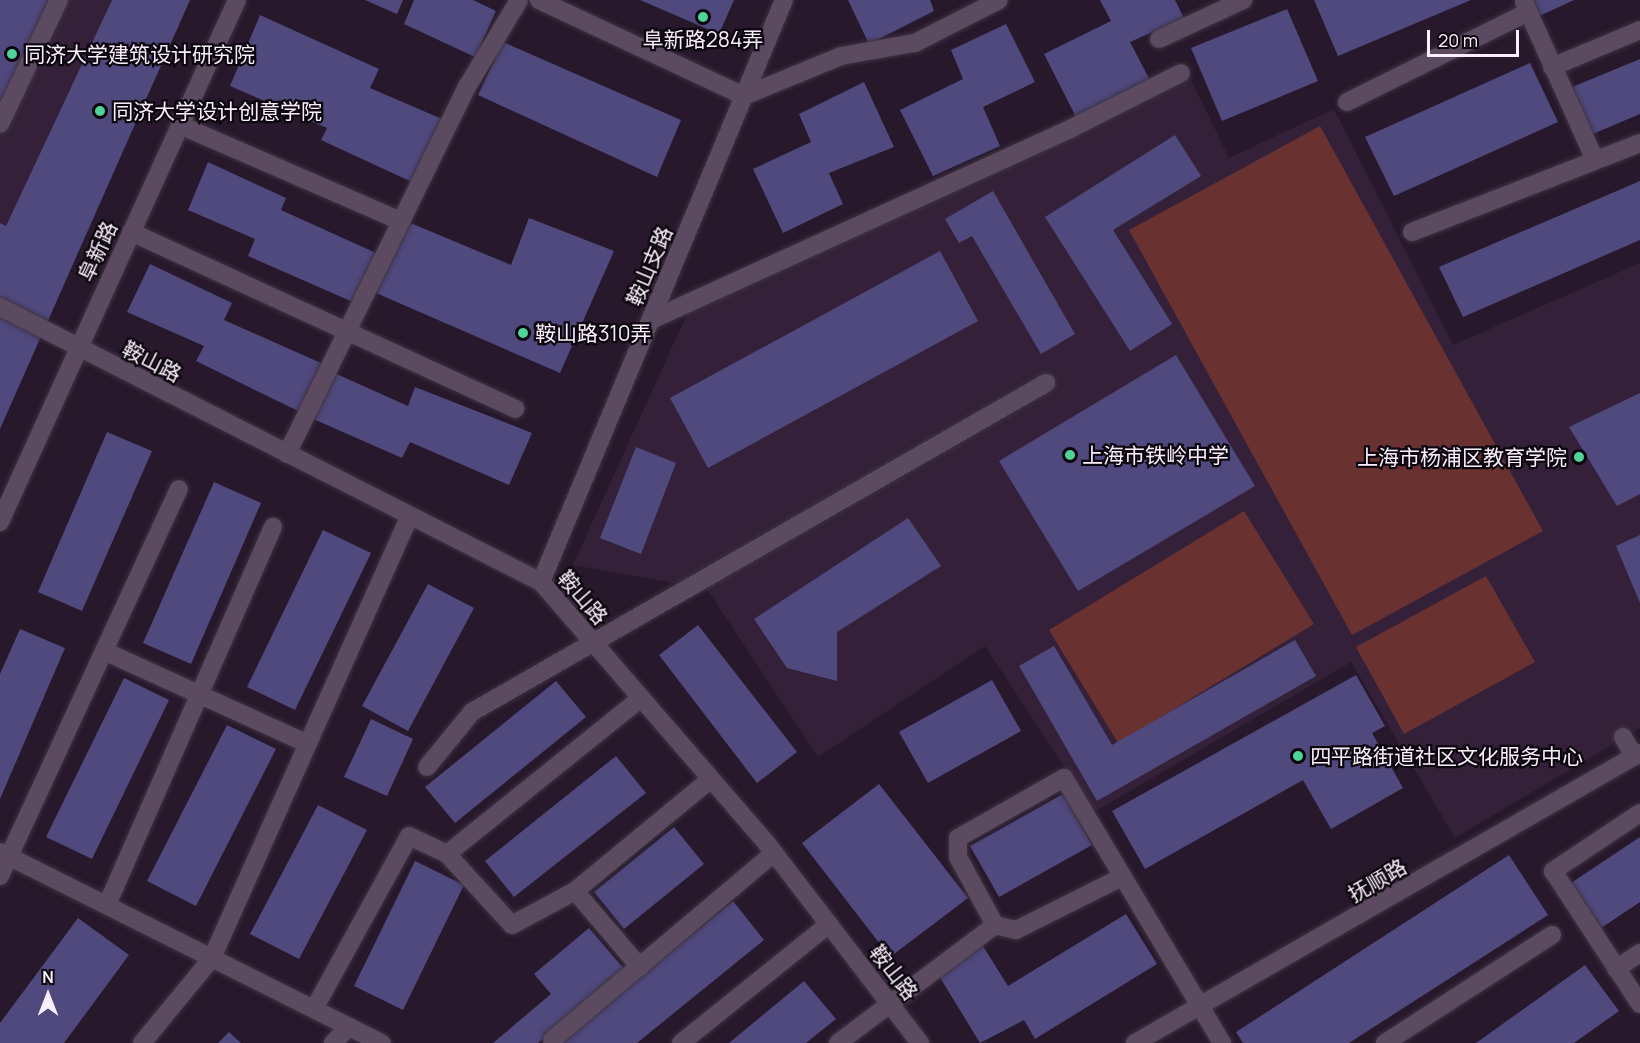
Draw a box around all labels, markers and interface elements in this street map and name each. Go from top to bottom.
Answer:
marker: 阜新路284弄 [696,10,710,24]
scale bar [1430,18,1522,56]
place label: 阜新路284弄 [643,26,763,52]
text: 20 m [1438,28,1478,52]
place label: 同济大学建筑设计研究院 [24,41,255,67]
marker: 同济大学建筑设计研究院 [5,47,19,61]
place label: 同济大学设计创意学院 [112,98,322,124]
marker: 同济大学设计创意学院 [93,104,107,118]
street label: 阜新路 [72,217,122,285]
street label: 鞍山支路 [621,222,677,310]
place label: 鞍山路310弄 [535,320,652,346]
marker: 鞍山路310弄 [516,326,530,340]
street label: 鞍山路 [118,335,186,387]
place label: 上海市铁岭中学 [1082,442,1229,468]
place label: 上海市杨浦区教育学院 [1357,444,1567,470]
marker: 上海市铁岭中学 [1063,448,1077,462]
marker: 上海市杨浦区教育学院 [1572,450,1586,464]
street label: 鞍山路 [553,565,613,629]
place label: 四平路街道社区文化服务中心 [1310,743,1583,769]
marker: 四平路街道社区文化服务中心 [1291,749,1305,763]
street label: 抚顺路 [1343,853,1411,907]
street label: 鞍山路 [865,939,923,1005]
north arrow [18,965,78,1025]
text: N [42,966,54,988]

